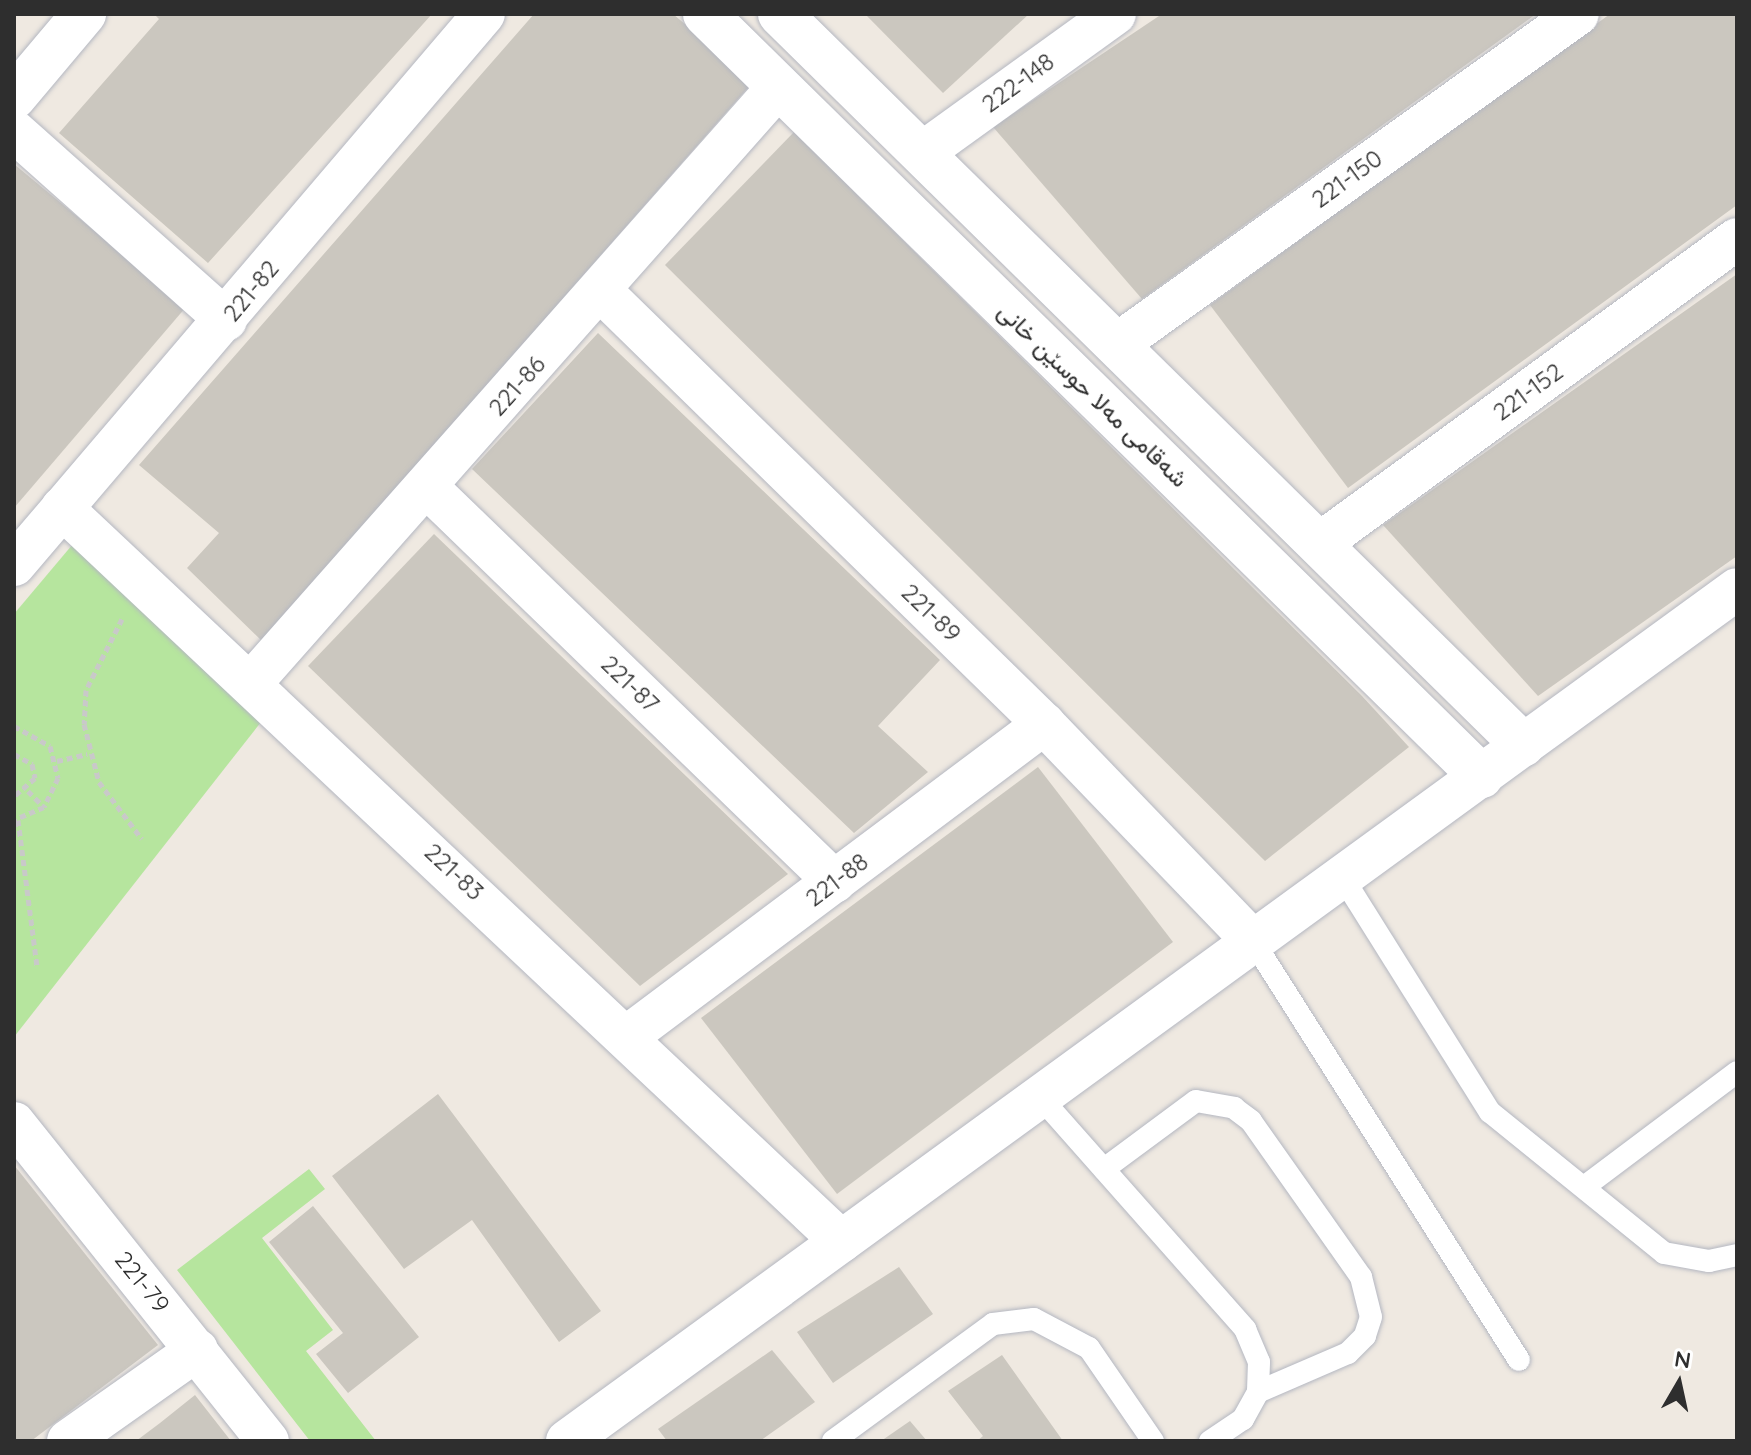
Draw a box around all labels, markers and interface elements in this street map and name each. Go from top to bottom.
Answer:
street label: 222-148 [976,47,1060,119]
street label: 221-150 [1306,144,1388,214]
street label: 221-82 [217,255,285,327]
street label: شەقامی مەلا حوسێن خانی [992,297,1194,493]
street label: 221-86 [483,350,551,422]
street label: 221-152 [1488,357,1568,427]
street label: 221-89 [895,578,967,648]
street label: 221-87 [595,650,665,718]
street label: 221-83 [418,837,490,907]
street label: 221-88 [800,847,874,913]
street label: 221-79 [109,1246,175,1318]
north arrow [1639,1343,1719,1423]
text: N [1673,1344,1693,1374]

